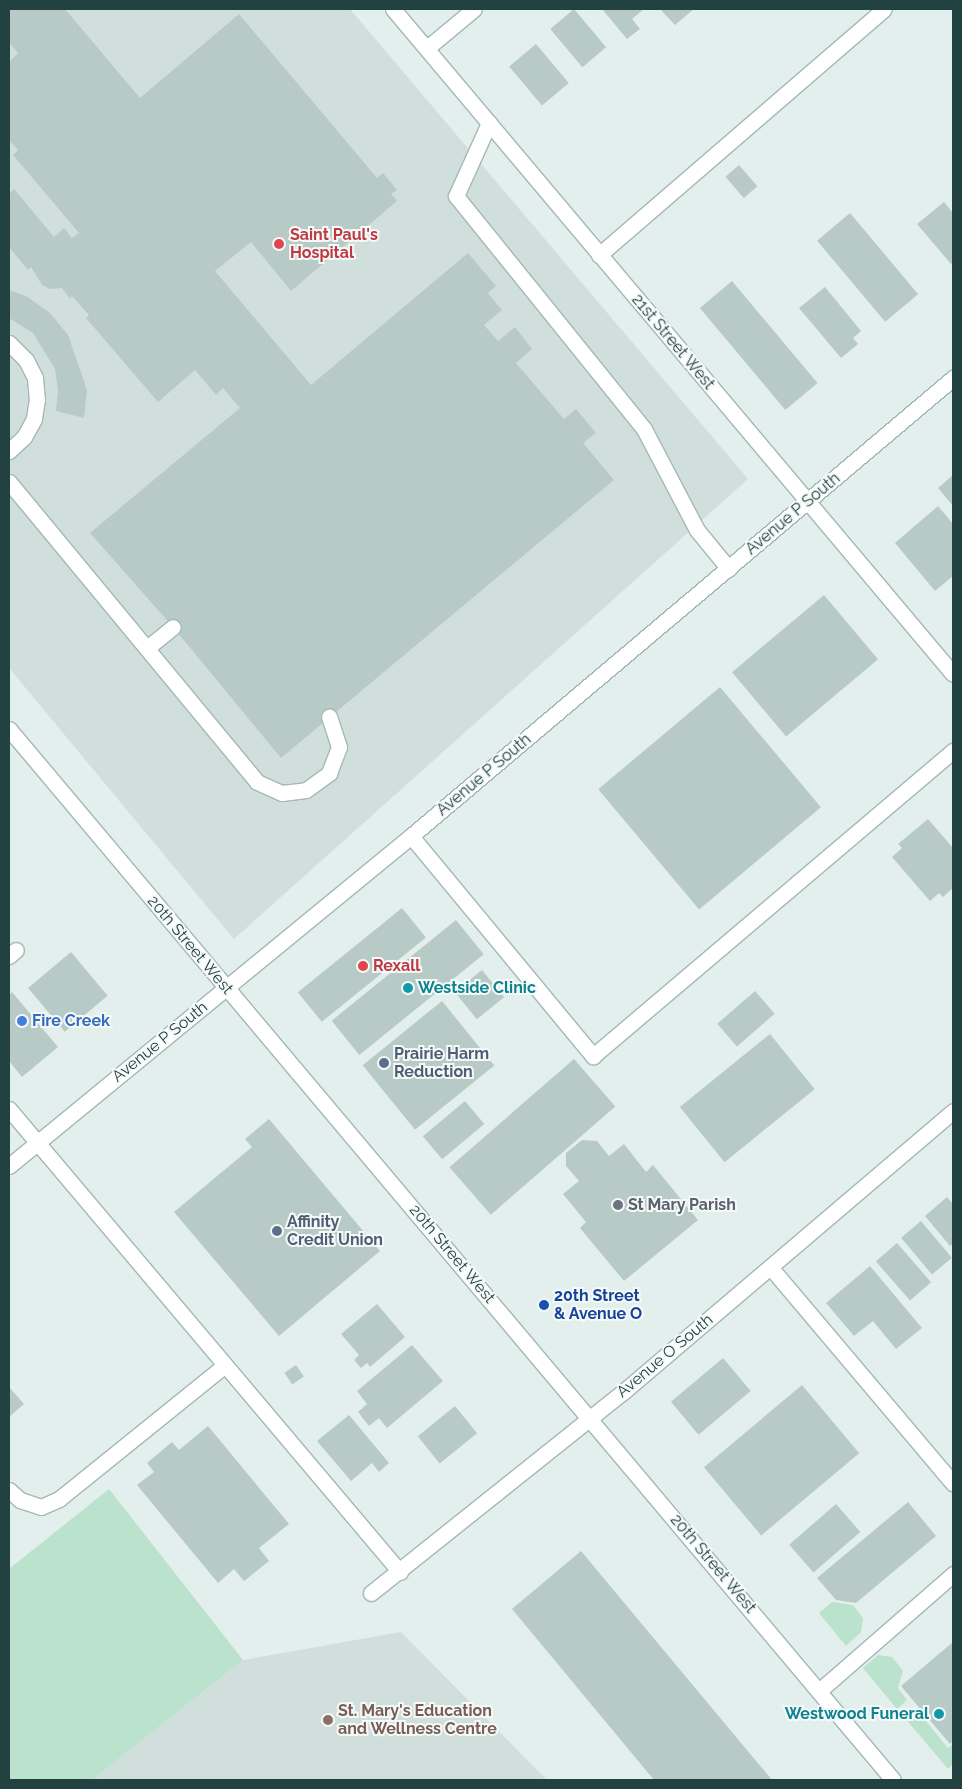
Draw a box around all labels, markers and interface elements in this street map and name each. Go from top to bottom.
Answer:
place label: Saint Paul's Hospital [290,225,378,263]
marker: Saint Paul's Hospital [272,237,286,251]
street label: 21st Street West [627,290,719,394]
street label: Avenue P South [742,469,844,559]
street label: Avenue P South [433,730,535,820]
street label: 20th Street West [143,892,237,998]
place label: Rexall [373,956,420,976]
marker: Rexall [357,960,369,972]
place label: Westside Clinic [418,978,536,998]
marker: Westside Clinic [402,982,414,994]
street label: Avenue P South [108,998,212,1086]
place label: Fire Creek [32,1011,110,1031]
marker: Fire Creek [16,1015,28,1027]
place label: Prairie Harm Reduction [394,1044,489,1082]
marker: Prairie Harm Reduction [378,1057,390,1069]
place label: St Mary Parish [628,1195,736,1215]
marker: St Mary Parish [612,1199,624,1211]
street label: 20th Street West [405,1201,499,1307]
place label: Affinity Credit Union [287,1212,383,1250]
marker: Affinity Credit Union [271,1225,283,1237]
place label: 20th Street & Avenue O [554,1286,643,1324]
marker: 20th Street & Avenue O [538,1299,550,1311]
street label: Avenue O South [613,1310,717,1402]
street label: 20th Street West [666,1511,760,1617]
place label: St. Mary's Education and Wellness Centre [338,1701,497,1739]
place label: Westwood Funeral [785,1704,929,1724]
marker: Westwood Funeral [933,1708,945,1720]
marker: St. Mary's Education and Wellness Centre [322,1714,334,1726]

